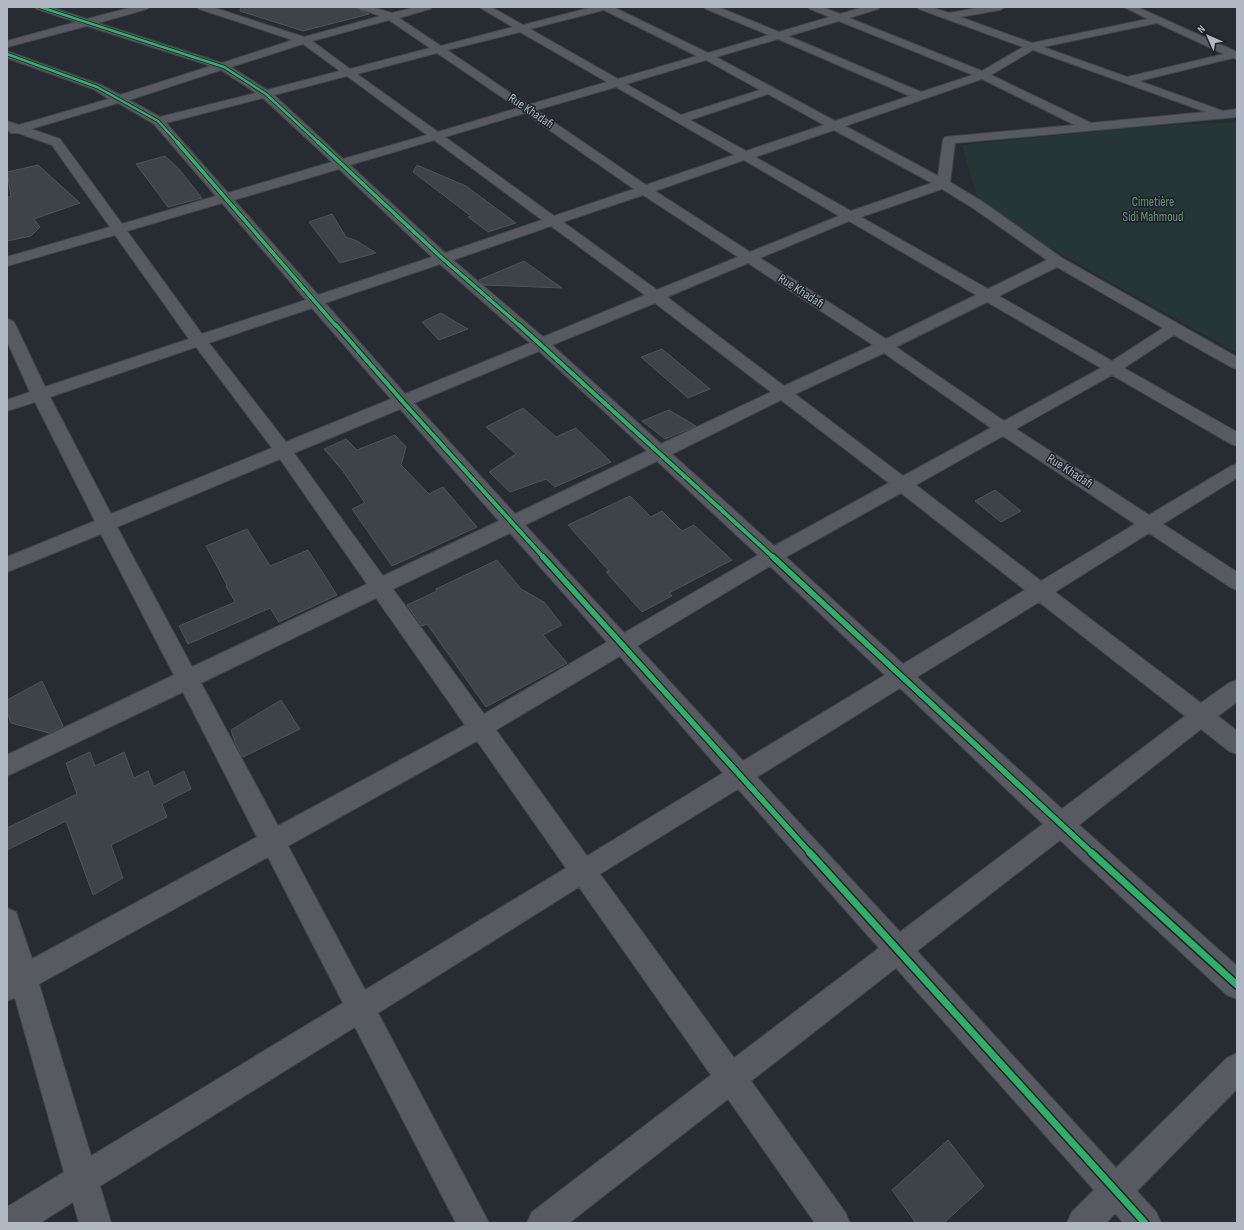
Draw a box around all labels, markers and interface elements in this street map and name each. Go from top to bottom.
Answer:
north arrow [1188,16,1228,56]
text: N [1195,23,1208,36]
street label: Rue Khadafi [505,90,557,132]
park label: Cimetière Sidi Mahmoud [1123,194,1183,225]
street label: Rue Khadafi [775,270,827,312]
street label: Rue Khadafi [1044,450,1096,492]

